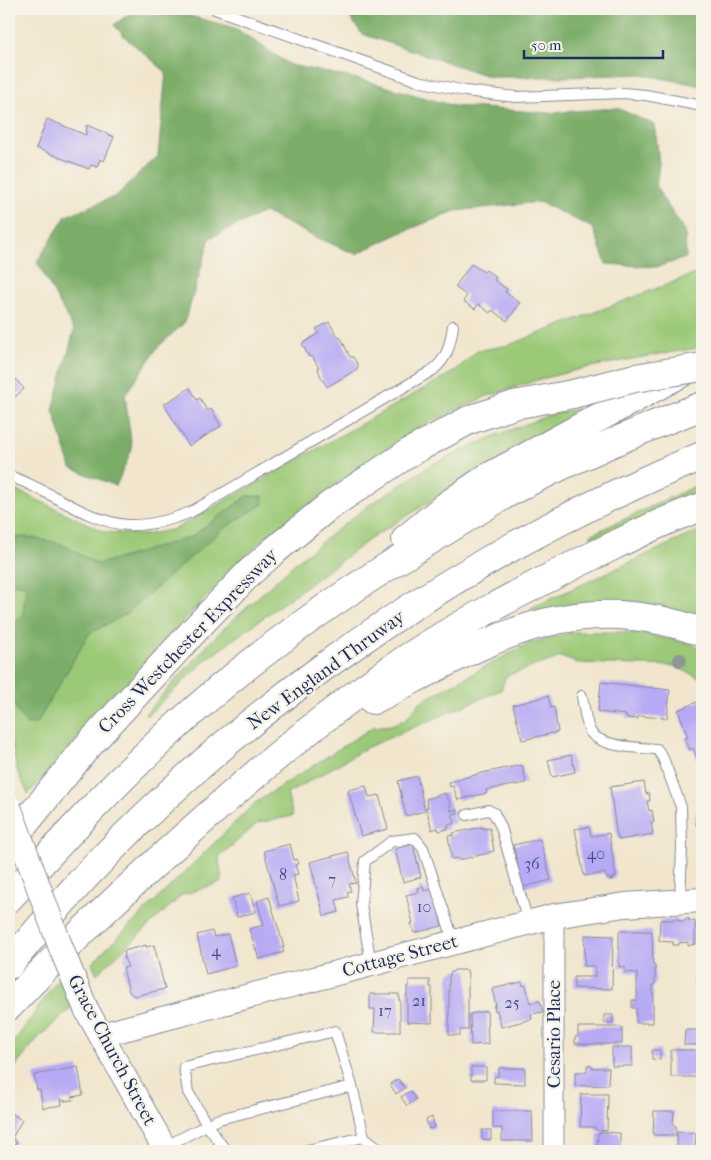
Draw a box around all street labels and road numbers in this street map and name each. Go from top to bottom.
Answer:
street label: Cross Westchester Expressway [94,543,283,738]
street label: New England Thruway [243,605,410,734]
street label: Cottage Street [340,930,460,982]
street label: Grace Church Street [63,971,161,1129]
street label: Cesario Place [543,980,565,1088]

